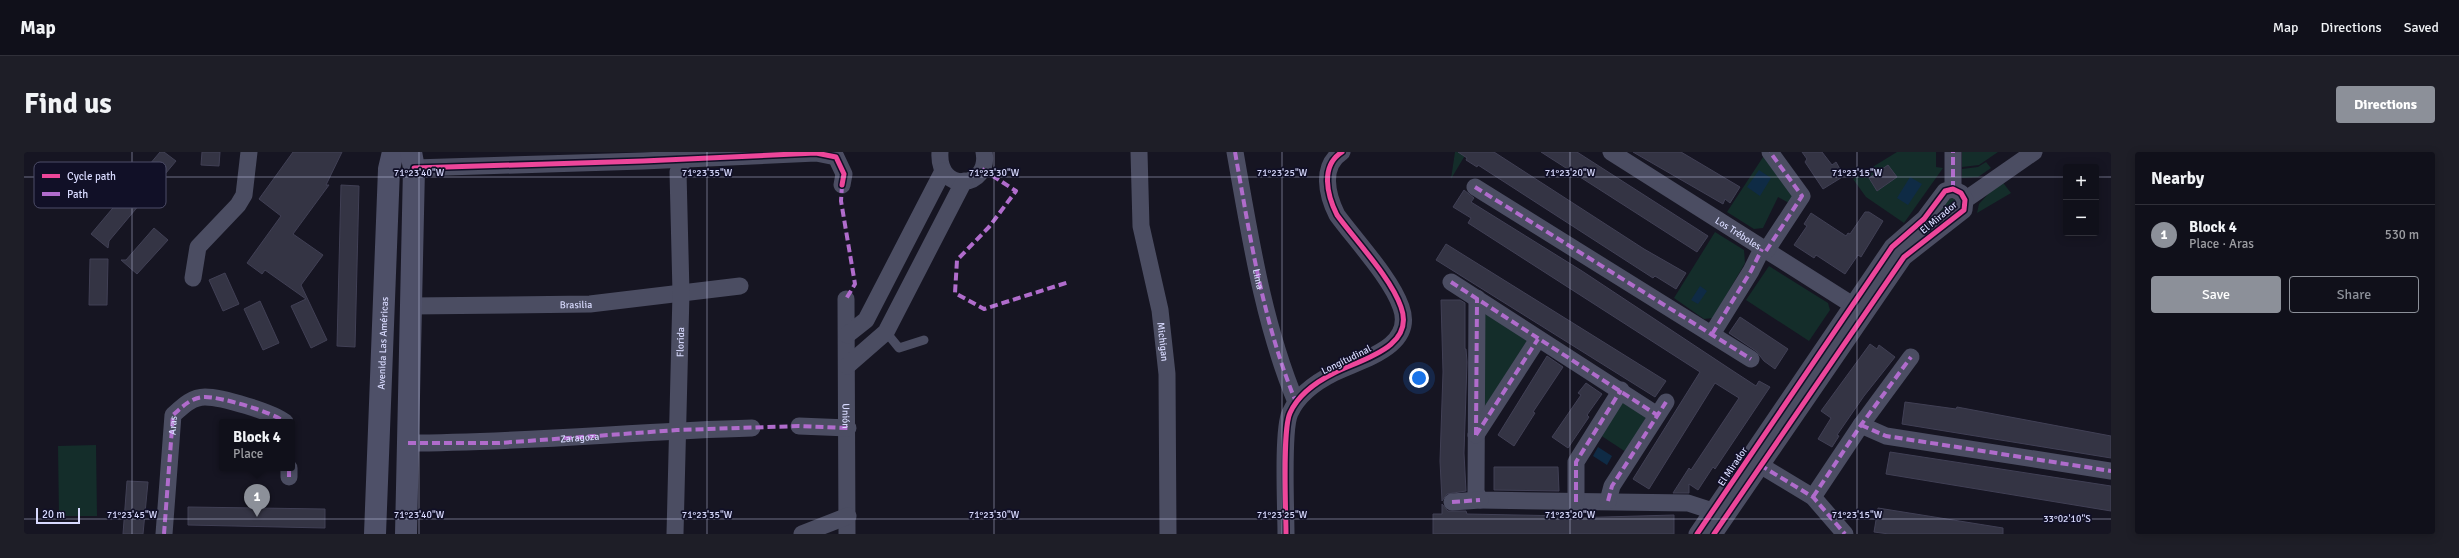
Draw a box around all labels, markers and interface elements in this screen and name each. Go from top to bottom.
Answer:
text: Map [20,16,56,40]
text: Map [2273,19,2299,36]
text: Directions [2321,19,2382,36]
text: Saved [2404,19,2439,36]
button: Directions [2336,86,2435,123]
text: Find us [24,87,112,121]
legend [34,162,166,208]
map controls [2063,164,2099,236]
button: + [2063,164,2099,200]
text: 71°23'40"W [394,167,445,179]
text: 71°23'35"W [682,167,733,179]
text: 71°23'30"W [969,167,1020,179]
text: 71°23'25"W [1257,167,1308,179]
text: 71°23'20"W [1545,167,1596,179]
text: 71°23'15"W [1832,167,1883,179]
text: Nearby [2151,168,2204,189]
text: Cycle path [67,170,116,183]
text: Path [67,188,88,201]
street label: El Mirador [1918,199,1960,237]
button: − [2063,200,2099,236]
street label: Los Tréboles [1713,215,1764,253]
text: Block 4 [2189,218,2237,236]
text: 1 [2160,227,2168,243]
text: 530 m [2385,227,2419,243]
text: Place · Aras [2189,236,2254,252]
street label: Lima [1250,268,1266,291]
button: Save [2151,276,2281,313]
button: Share [2289,276,2419,313]
street label: Avenida Las Américas [376,296,391,390]
street label: Brasilia [560,299,592,311]
street label: Michigan [1154,321,1171,362]
street label: Florida [674,327,687,357]
street label: Longitudinal [1320,343,1373,377]
your location [1409,368,1429,388]
street label: Unión [839,403,852,429]
street label: Aras [167,415,180,435]
popup [219,419,295,471]
text: Block 4 [233,428,281,446]
street label: Zaragoza [560,431,600,446]
street label: El Mirador [1715,445,1750,488]
text: Place [233,446,263,462]
pin: 1 [244,484,270,517]
scale bar [36,506,80,525]
text: 20 m [42,508,65,521]
text: 71°23'45"W [107,509,158,521]
text: 71°23'40"W [394,509,445,521]
text: 71°23'35"W [682,509,733,521]
text: 71°23'30"W [969,509,1020,521]
text: 71°23'25"W [1257,509,1308,521]
text: 71°23'20"W [1545,509,1596,521]
text: 71°23'15"W [1832,509,1883,521]
text: 33°02'10"S [2043,513,2091,525]

